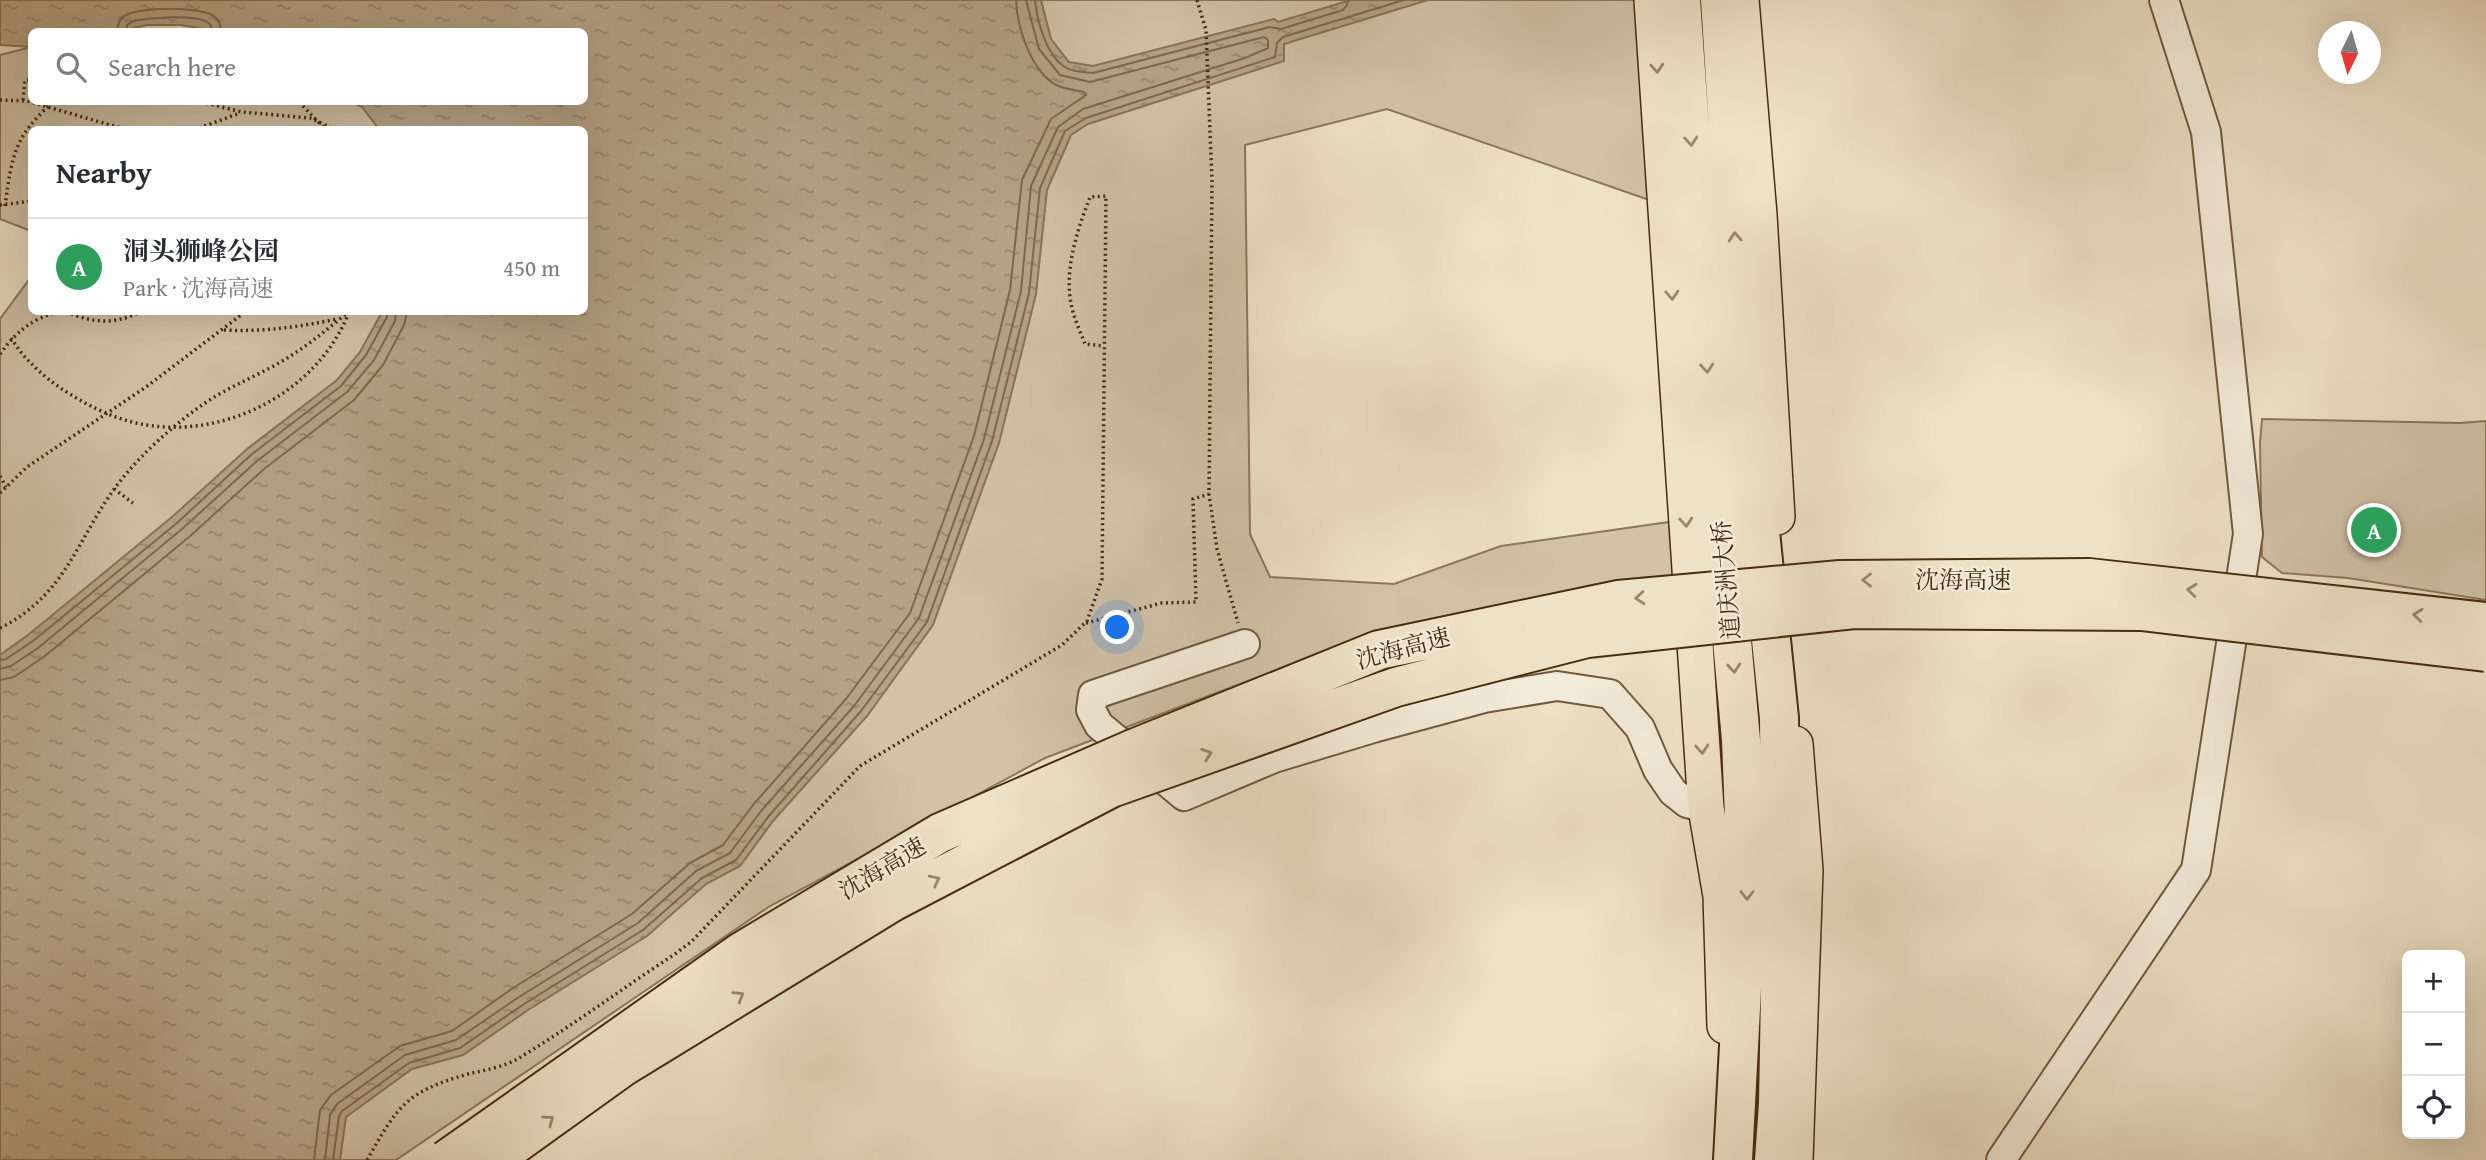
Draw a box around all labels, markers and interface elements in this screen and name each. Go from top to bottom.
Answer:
north arrow [2318,21,2381,84]
search box [28,28,588,105]
text: Search here [108,47,236,86]
icon: search [52,48,90,86]
one-way arrow [1649,63,1664,74]
one-way arrow [1683,136,1698,147]
text: Nearby [56,150,152,194]
text: 洞头狮峰公园 [123,231,279,270]
one-way arrow [1727,231,1742,242]
text: A [72,251,86,284]
text: 450 m [503,251,560,284]
text: Park · 沈海高速 [123,271,273,304]
one-way arrow [1664,290,1679,301]
one-way arrow [1699,363,1714,374]
pin: A [2351,504,2397,556]
one-way arrow [1678,517,1693,528]
street label: 道庆洲大桥 [1703,519,1749,641]
street label: 沈海高速 [1915,562,2011,597]
one-way arrow [1861,572,1872,588]
one-way arrow [2186,582,2198,597]
one-way arrow [1635,590,1646,605]
one-way arrow [2412,607,2424,622]
your location [1100,610,1134,644]
street label: 沈海高速 [1352,619,1454,677]
one-way arrow [1727,662,1742,674]
one-way arrow [1694,744,1709,755]
one-way arrow [1201,748,1213,762]
street label: 沈海高速 [832,828,932,908]
one-way arrow [928,874,940,888]
one-way arrow [1739,890,1755,901]
map controls [2402,950,2465,1139]
button: + [2402,950,2465,1013]
one-way arrow [732,991,745,1004]
button: − [2402,1013,2465,1076]
button: locate [2402,1076,2465,1139]
one-way arrow [541,1116,554,1128]

